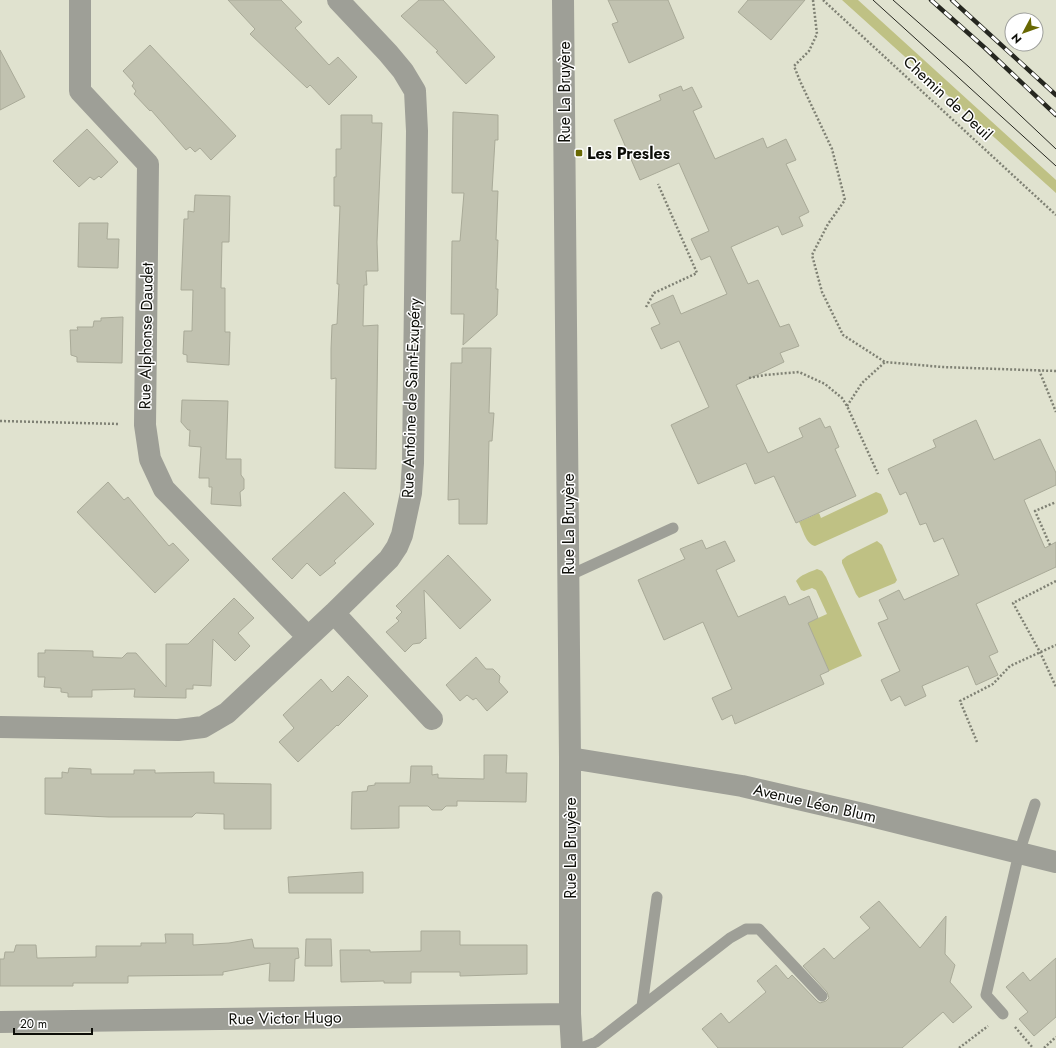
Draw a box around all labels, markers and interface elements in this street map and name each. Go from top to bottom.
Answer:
north arrow [1004,12,1044,52]
text: N [1008,30,1025,47]
street label: Rue La Bruyère [553,41,576,143]
street label: Chemin de Deuil [898,50,998,146]
place label: Les Presles [587,142,670,165]
marker: Les Presles [574,148,584,158]
street label: Rue Alphonse Daudet [133,262,159,410]
street label: Rue Antoine de Saint-Exupéry [396,297,426,498]
street label: Rue La Bruyère [557,473,580,575]
street label: Avenue Léon Blum [751,778,879,828]
street label: Rue La Bruyère [559,797,582,899]
street label: Rue Victor Hugo [228,1006,342,1030]
scale bar [14,1010,92,1036]
text: 20 m [20,1015,47,1033]

